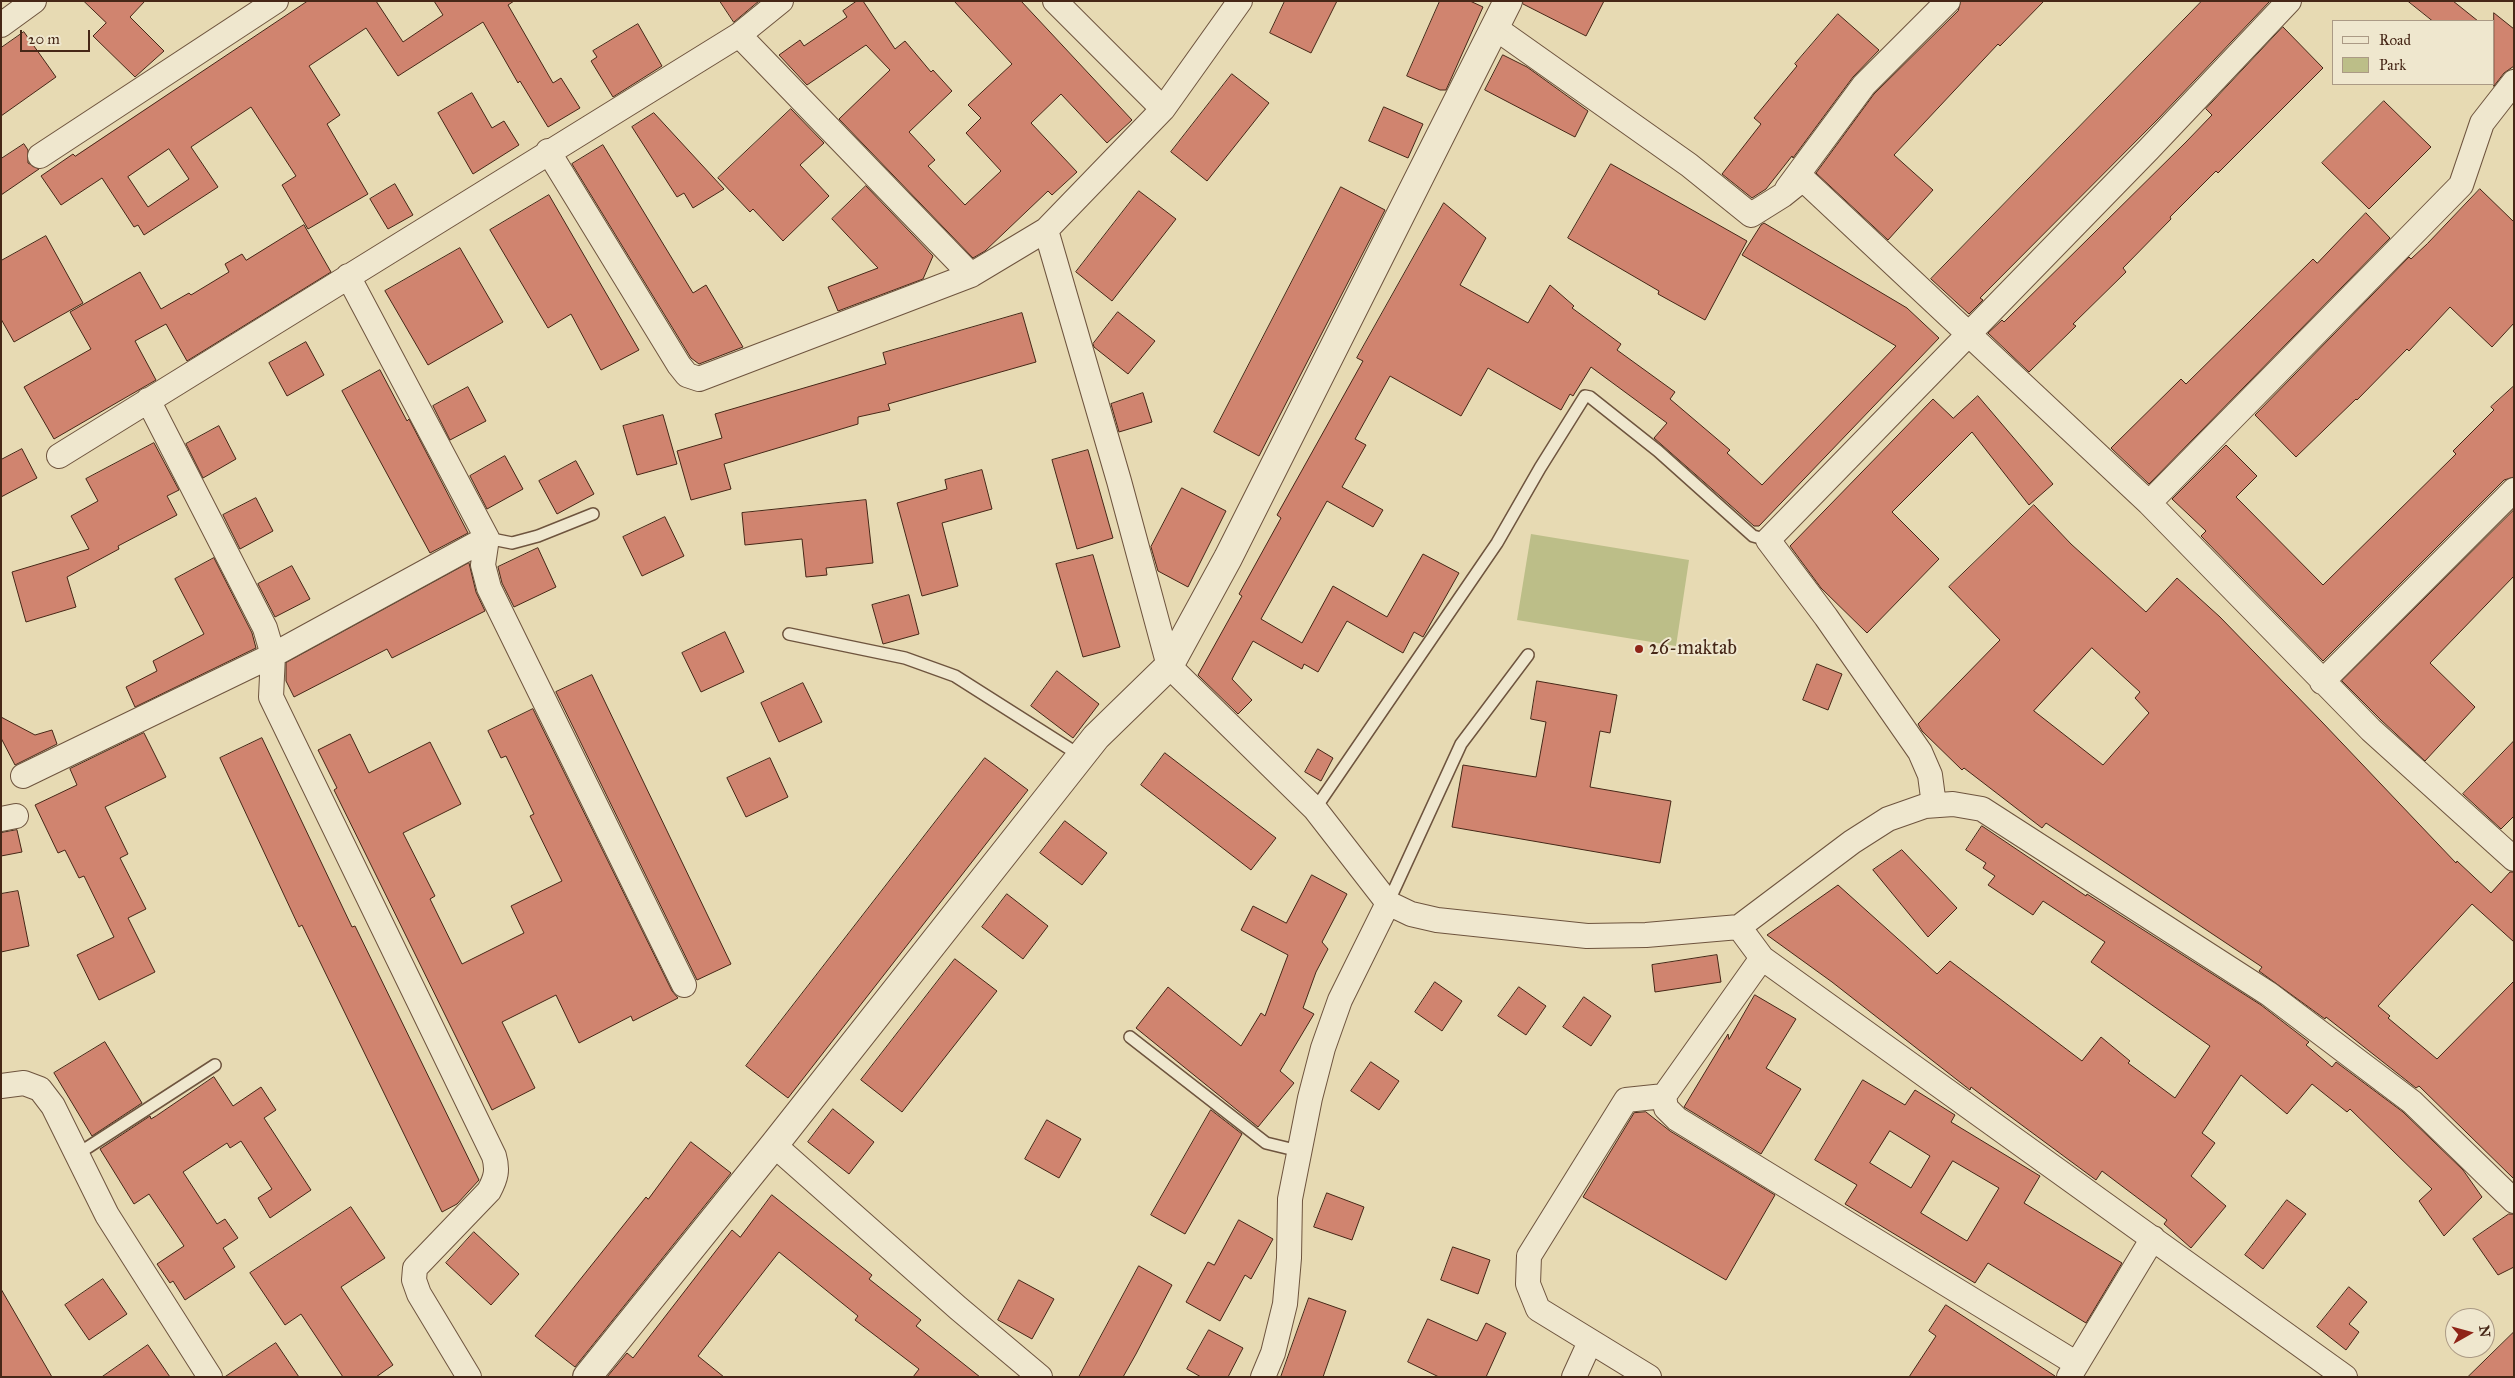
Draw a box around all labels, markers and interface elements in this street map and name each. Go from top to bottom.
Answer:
scale bar [22,20,92,52]
legend [2332,20,2495,85]
text: 20 m [28,30,60,48]
text: Road [2379,31,2411,49]
text: Park [2379,56,2406,74]
place label: 26-maktab [1649,637,1737,661]
marker: 26-maktab [1633,643,1645,655]
north arrow [2445,1308,2495,1358]
text: N [2475,1324,2494,1338]

